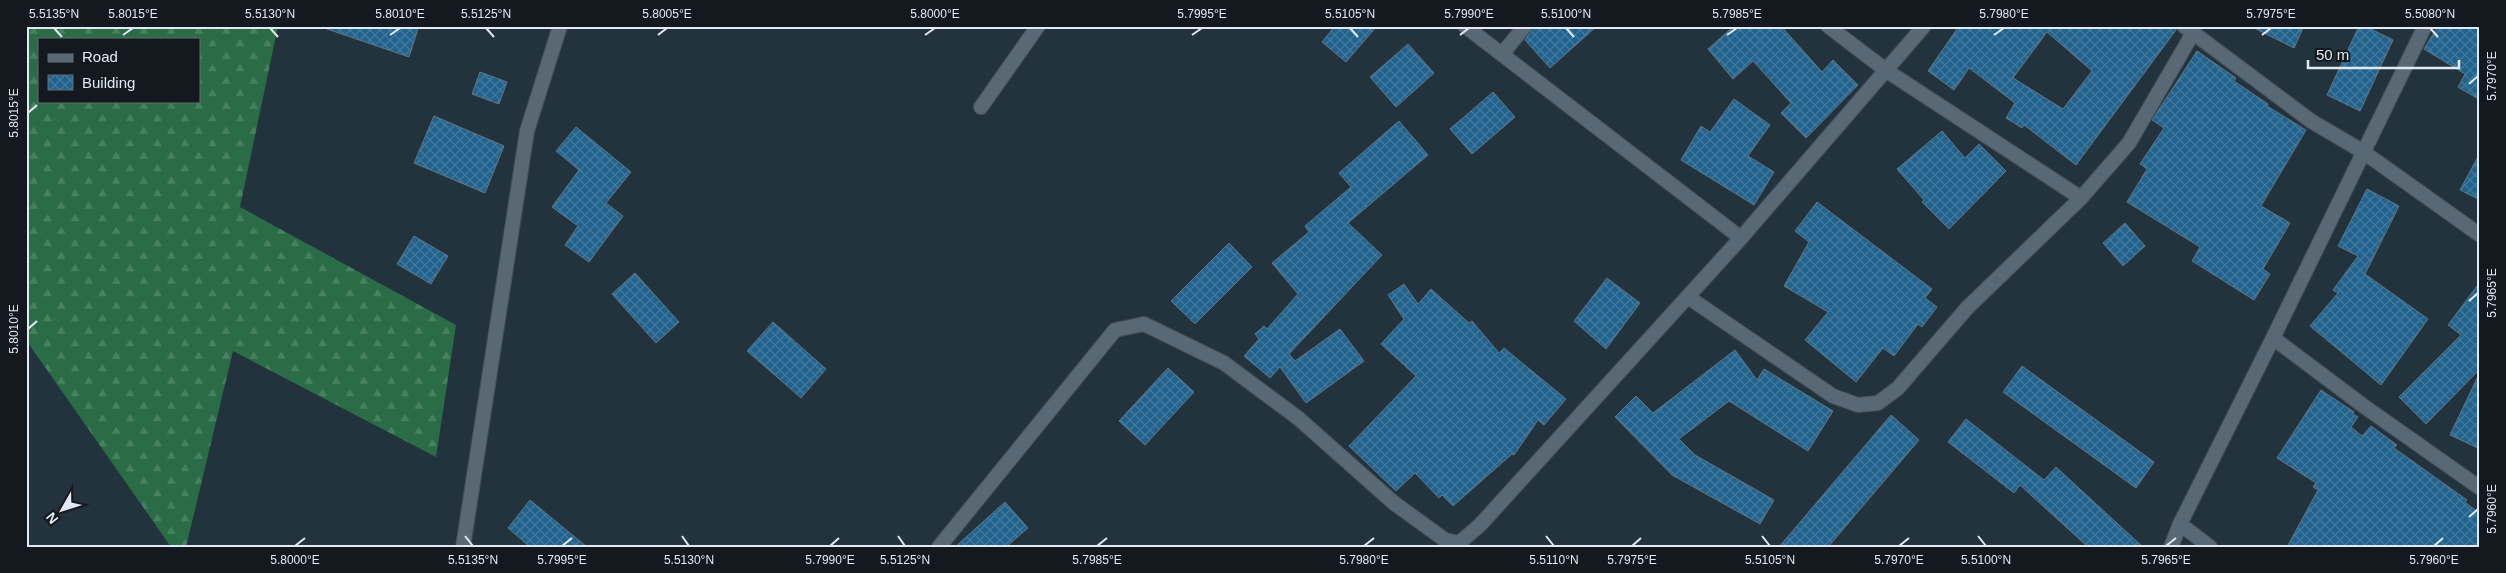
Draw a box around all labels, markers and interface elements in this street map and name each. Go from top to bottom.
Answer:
text: 5.5135°N [29,7,79,21]
text: 5.8015°E [108,7,158,21]
text: 5.5130°N [245,7,295,21]
text: 5.8010°E [375,7,425,21]
text: 5.5125°N [461,7,511,21]
text: 5.8005°E [642,7,692,21]
text: 5.8000°E [910,7,960,21]
text: 5.7995°E [1177,7,1227,21]
text: 5.5105°N [1325,7,1375,21]
text: 5.7990°E [1444,7,1494,21]
text: 5.5100°N [1541,7,1591,21]
text: 5.7985°E [1712,7,1762,21]
text: 5.7980°E [1979,7,2029,21]
text: 5.7975°E [2246,7,2296,21]
text: 5.5080°N [2405,7,2455,21]
legend [38,38,200,102]
scale bar [2308,38,2460,70]
text: 50 m [2316,46,2349,63]
text: Road [82,48,118,65]
text: 5.7970°E [2485,51,2499,101]
text: Building [82,74,135,91]
text: 5.8015°E [7,88,21,138]
text: 5.7965°E [2485,268,2499,318]
text: 5.8010°E [7,304,21,354]
text: 5.7960°E [2485,484,2499,534]
north arrow [38,486,88,536]
text: N [42,509,61,527]
text: 5.8000°E [270,553,320,567]
text: 5.5135°N [448,553,498,567]
text: 5.7995°E [537,553,587,567]
text: 5.5130°N [664,553,714,567]
text: 5.7990°E [805,553,855,567]
text: 5.5125°N [880,553,930,567]
text: 5.7985°E [1072,553,1122,567]
text: 5.7980°E [1339,553,1389,567]
text: 5.5110°N [1529,553,1579,567]
text: 5.7975°E [1607,553,1657,567]
text: 5.5105°N [1745,553,1795,567]
text: 5.7970°E [1874,553,1924,567]
text: 5.5100°N [1961,553,2011,567]
text: 5.7965°E [2141,553,2191,567]
text: 5.7960°E [2409,553,2459,567]

